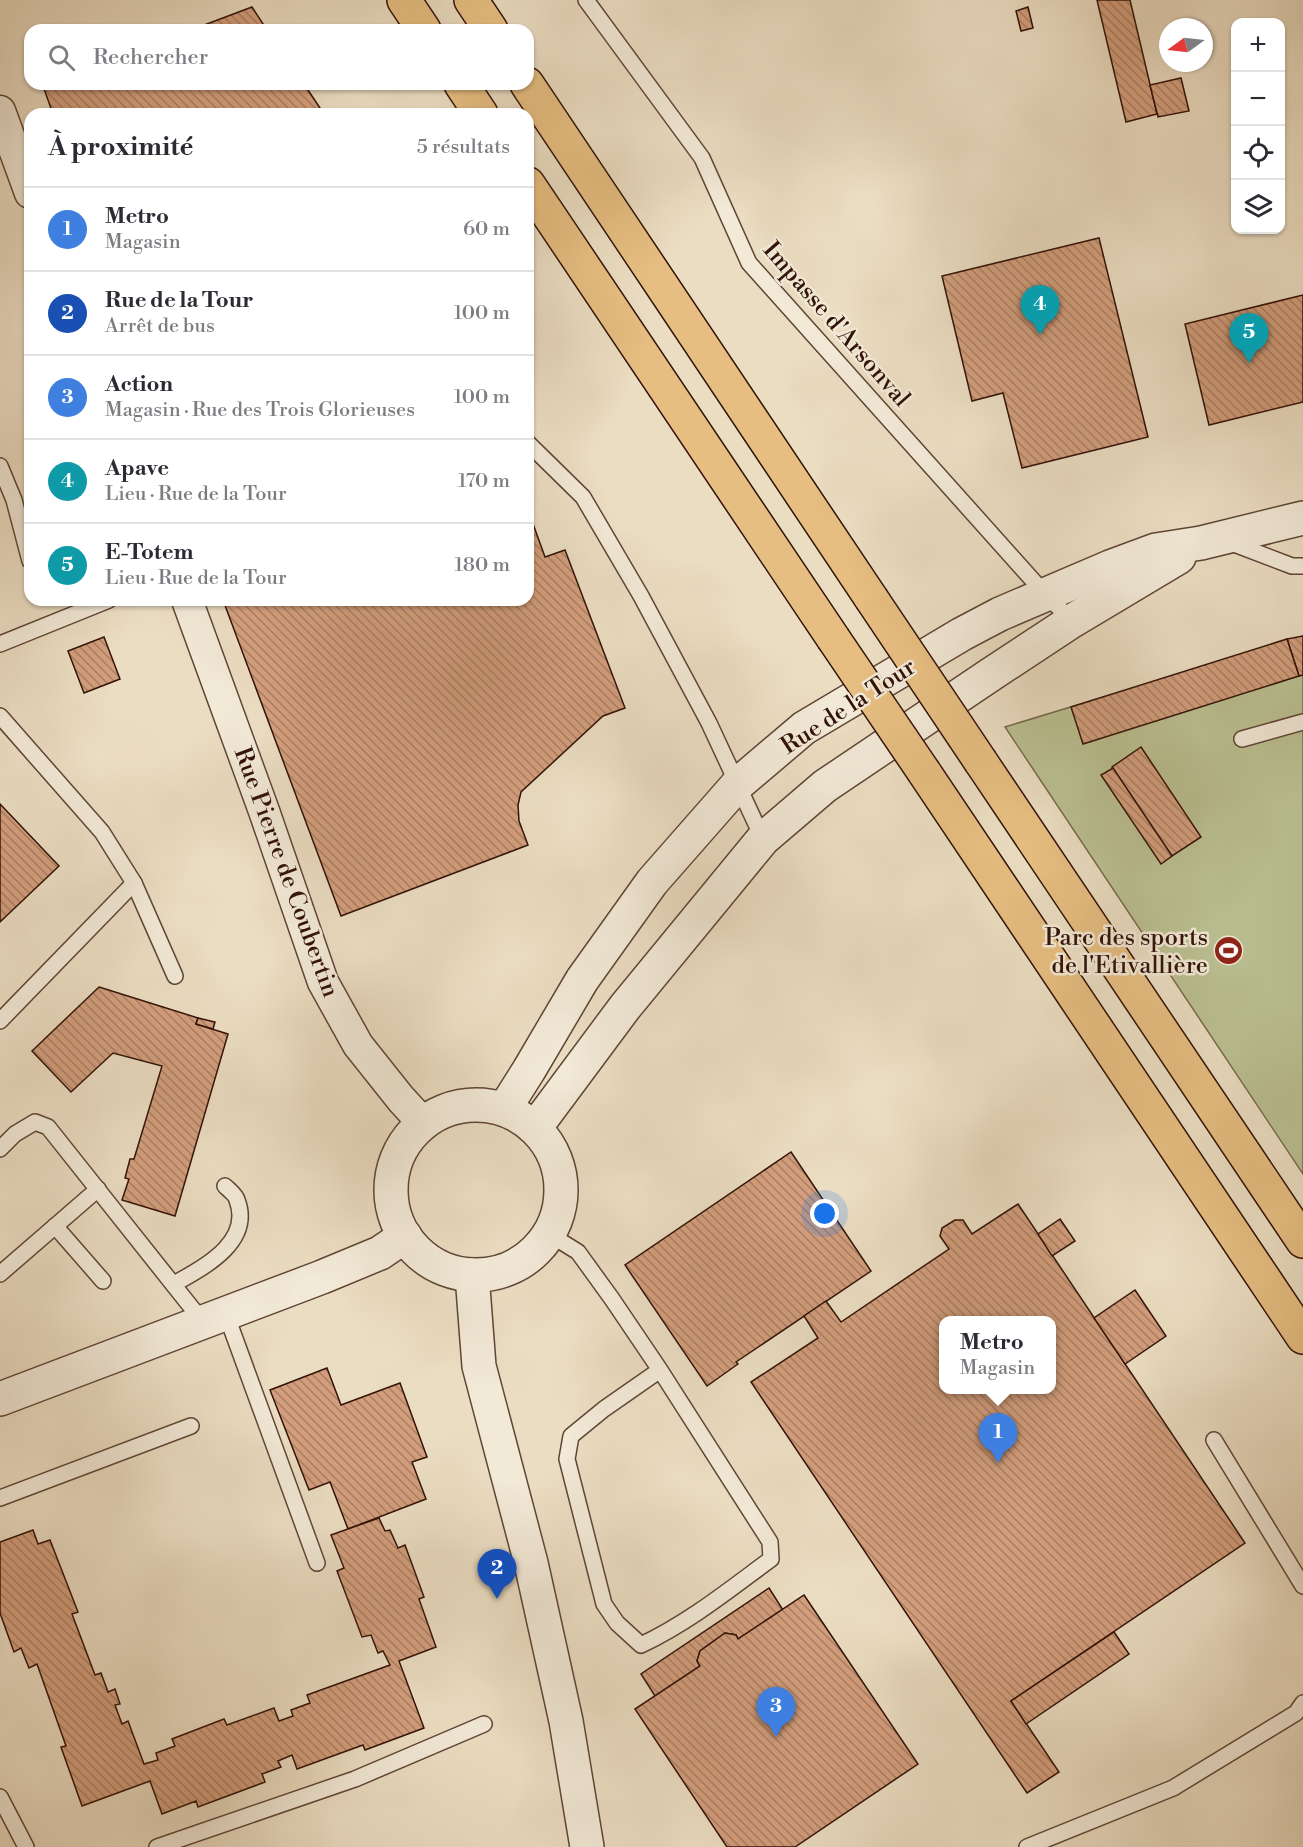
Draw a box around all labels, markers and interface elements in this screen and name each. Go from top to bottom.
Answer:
north arrow [1159,18,1213,72]
map controls [1231,18,1285,234]
button: + [1231,18,1285,72]
search box [24,24,534,90]
icon: search [45,41,78,74]
text: Rechercher [93,44,208,71]
button: − [1231,72,1285,126]
button: locate [1231,126,1285,180]
text: À proximité [48,131,193,163]
text: 5 résultats [417,135,510,160]
button: layers [1231,180,1285,234]
text: Metro [105,203,169,230]
text: 1 [63,217,72,242]
text: 60 m [463,217,510,242]
text: Magasin [105,230,181,255]
street label: Impasse d'Arsonval [756,236,916,413]
pin: 4 [1020,286,1060,335]
text: Rue de la Tour [105,287,253,314]
text: 2 [61,301,74,326]
text: 100 m [454,301,510,326]
text: Arrêt de bus [105,314,215,339]
pin: 5 [1230,314,1268,363]
text: Action [105,371,173,398]
text: 3 [61,385,74,410]
text: 100 m [454,385,510,410]
text: Magasin · Rue des Trois Glorieuses [105,398,415,423]
text: Apave [105,455,169,482]
text: 4 [61,469,74,494]
text: 170 m [458,469,510,494]
text: Lieu · Rue de la Tour [105,482,287,507]
text: E-Totem [105,539,193,566]
text: 5 [61,553,74,578]
text: 180 m [455,553,510,578]
text: Lieu · Rue de la Tour [105,566,287,591]
street label: Rue de la Tour [776,652,921,761]
street label: Rue Pierre de Coubertin [227,743,345,1001]
place label: Parc des sports de l'Etivallière [1044,923,1208,981]
sports icon: Parc des sports de l'Etivallière [1213,935,1245,967]
your location [810,1199,839,1228]
popup [939,1316,1056,1394]
text: Metro [960,1329,1024,1356]
text: Magasin [960,1356,1035,1381]
pin: 1 [978,1414,1018,1463]
pin: 2 [478,1550,516,1599]
pin: 3 [756,1688,796,1737]

